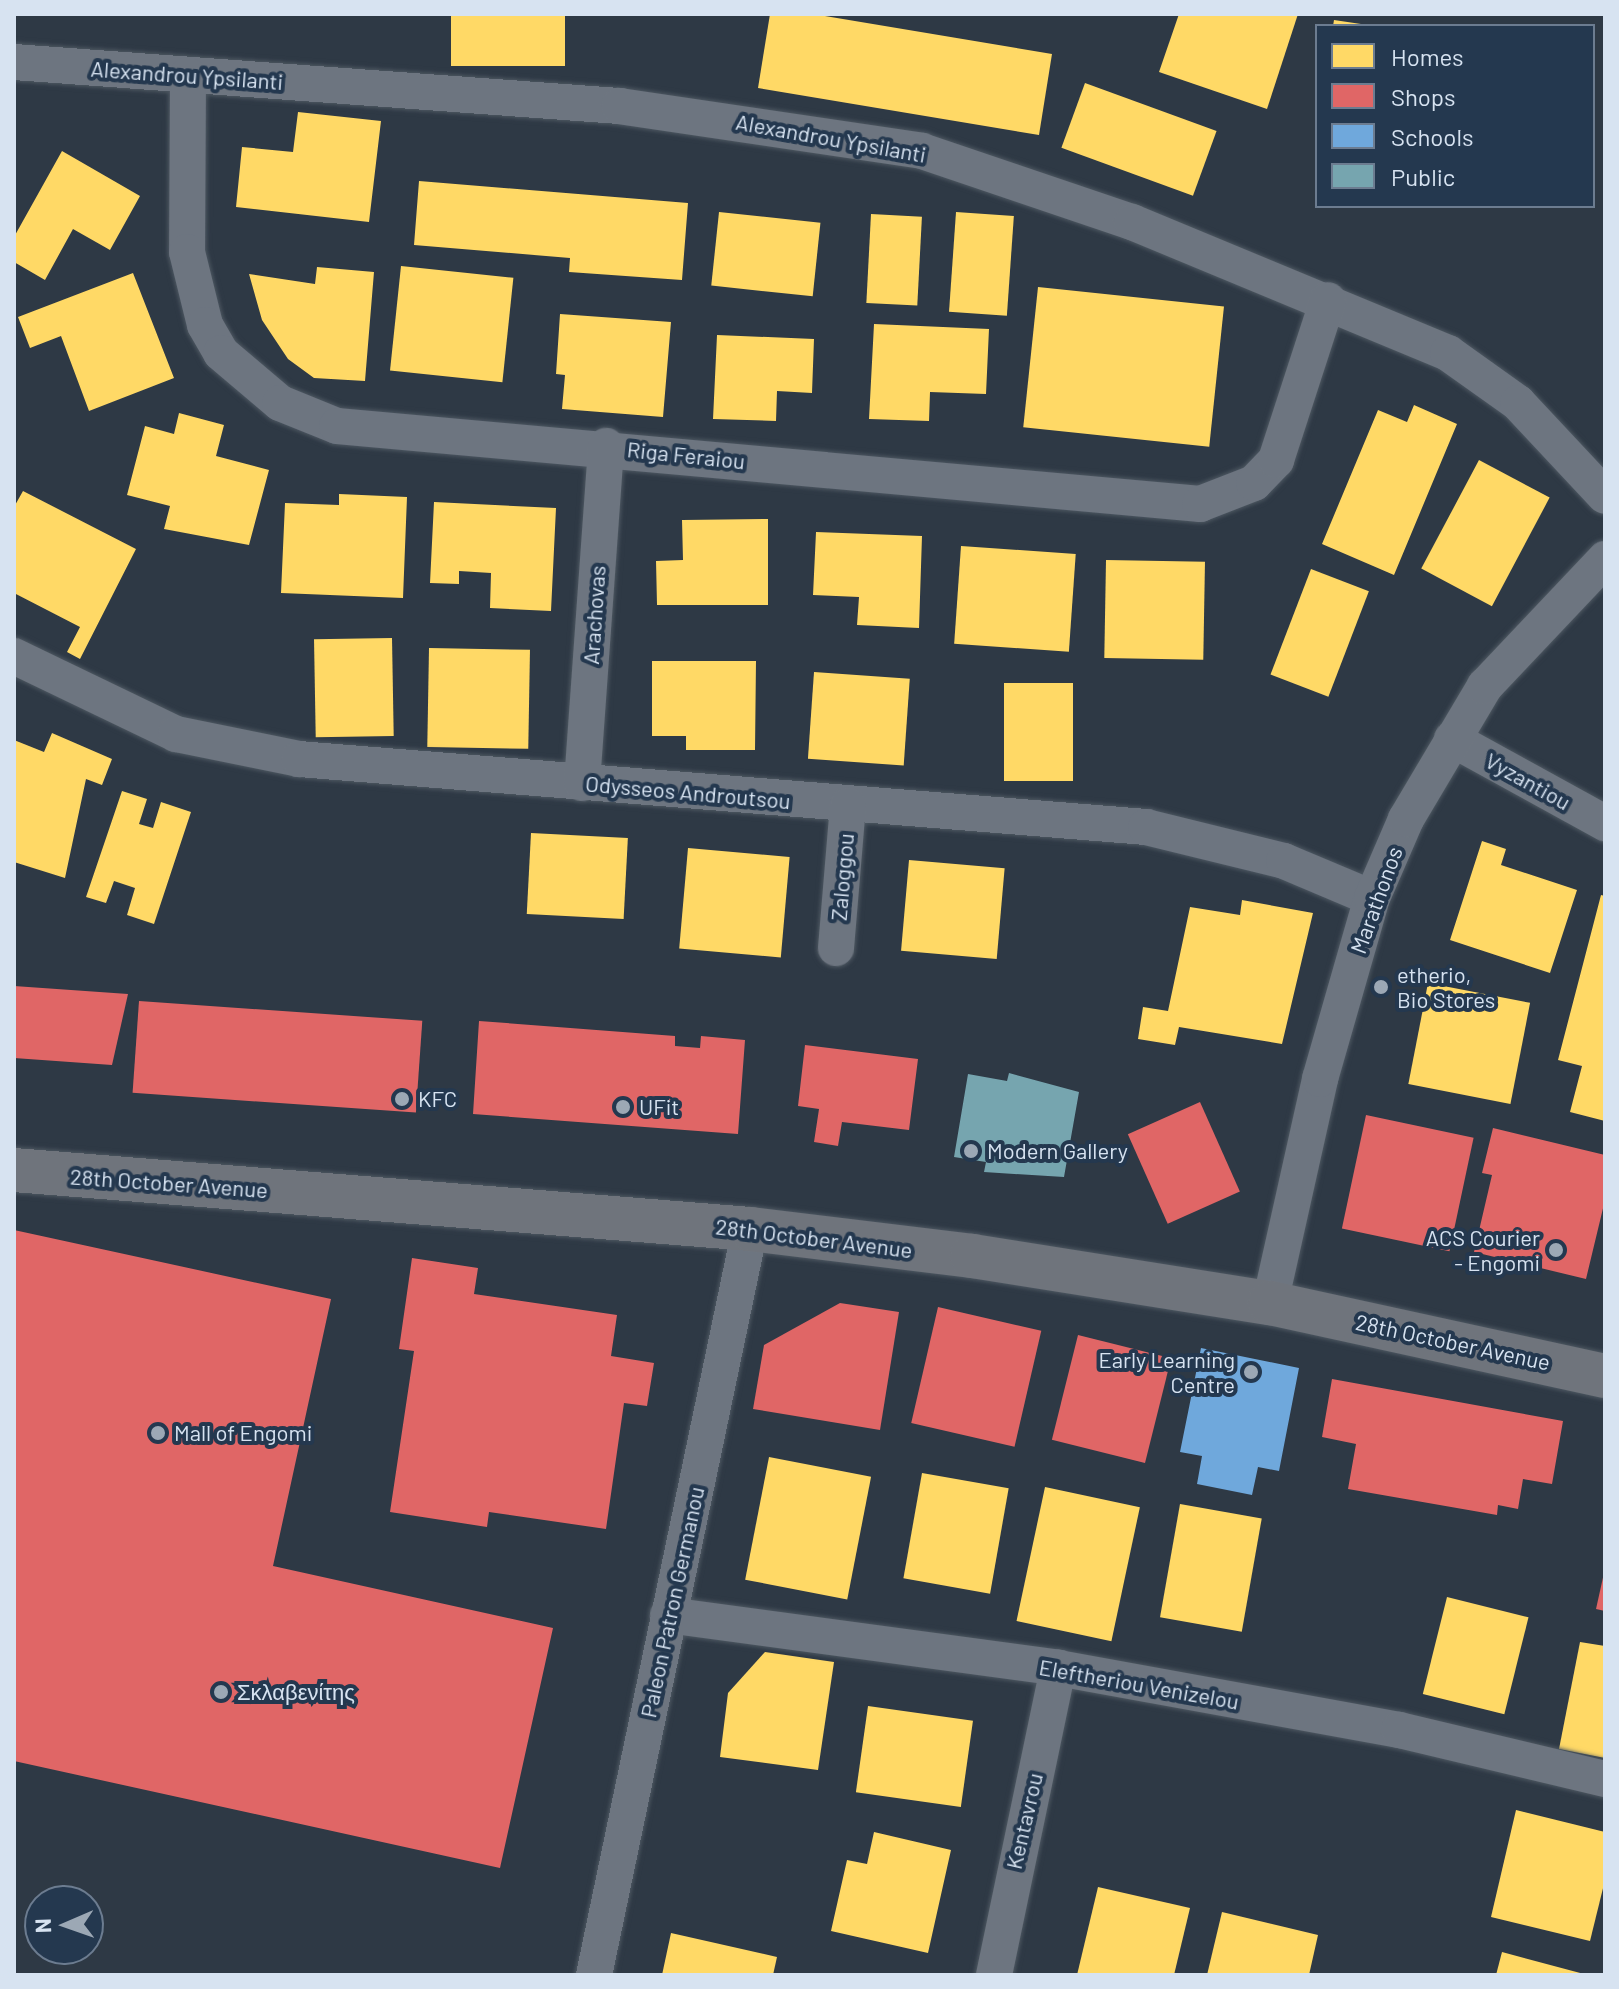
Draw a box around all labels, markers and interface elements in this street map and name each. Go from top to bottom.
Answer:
legend [1315,24,1595,208]
text: Homes [1391,42,1464,71]
street label: Alexandrou Ypsilanti [90,55,284,95]
text: Shops [1391,82,1456,111]
street label: Alexandrou Ypsilanti [734,108,928,168]
text: Schools [1391,122,1474,151]
text: Public [1391,162,1455,191]
street label: Riga Feraiou [626,436,746,474]
street label: Arachovas [577,565,611,665]
street label: Vyzantiou [1481,747,1575,815]
street label: Odysseos Androutsou [584,770,792,814]
street label: Zaloggou [825,832,859,922]
street label: Marathonos [1344,843,1408,957]
place label: etherio, Bio Stores [1397,961,1495,1012]
marker: etherio, Bio Stores [1372,978,1390,996]
place label: KFC [418,1086,457,1112]
marker: KFC [393,1090,411,1108]
place label: UFit [639,1094,679,1120]
marker: UFit [614,1098,632,1116]
place label: Modern Gallery [987,1138,1128,1164]
marker: Modern Gallery [962,1142,980,1160]
street label: 28th October Avenue [69,1163,269,1203]
street label: 28th October Avenue [714,1213,914,1263]
place label: ACS Courier - Engomi [1426,1224,1540,1276]
marker: ACS Courier - Engomi [1547,1241,1565,1259]
street label: 28th October Avenue [1353,1308,1553,1376]
place label: Early Learning Centre [1098,1346,1235,1398]
marker: Early Learning Centre [1242,1363,1260,1381]
place label: Mall of Engomi [174,1420,312,1446]
marker: Mall of Engomi [149,1424,167,1442]
street label: Paleon Patron Germanou [635,1484,709,1720]
street label: Eleftheriou Venizelou [1037,1653,1241,1715]
place label: Σκλαβενίτης [237,1679,355,1705]
marker: Σκλαβενίτης [212,1683,230,1701]
street label: Kentavrou [1000,1770,1048,1872]
north arrow [24,1885,104,1965]
text: N [29,1918,55,1934]

